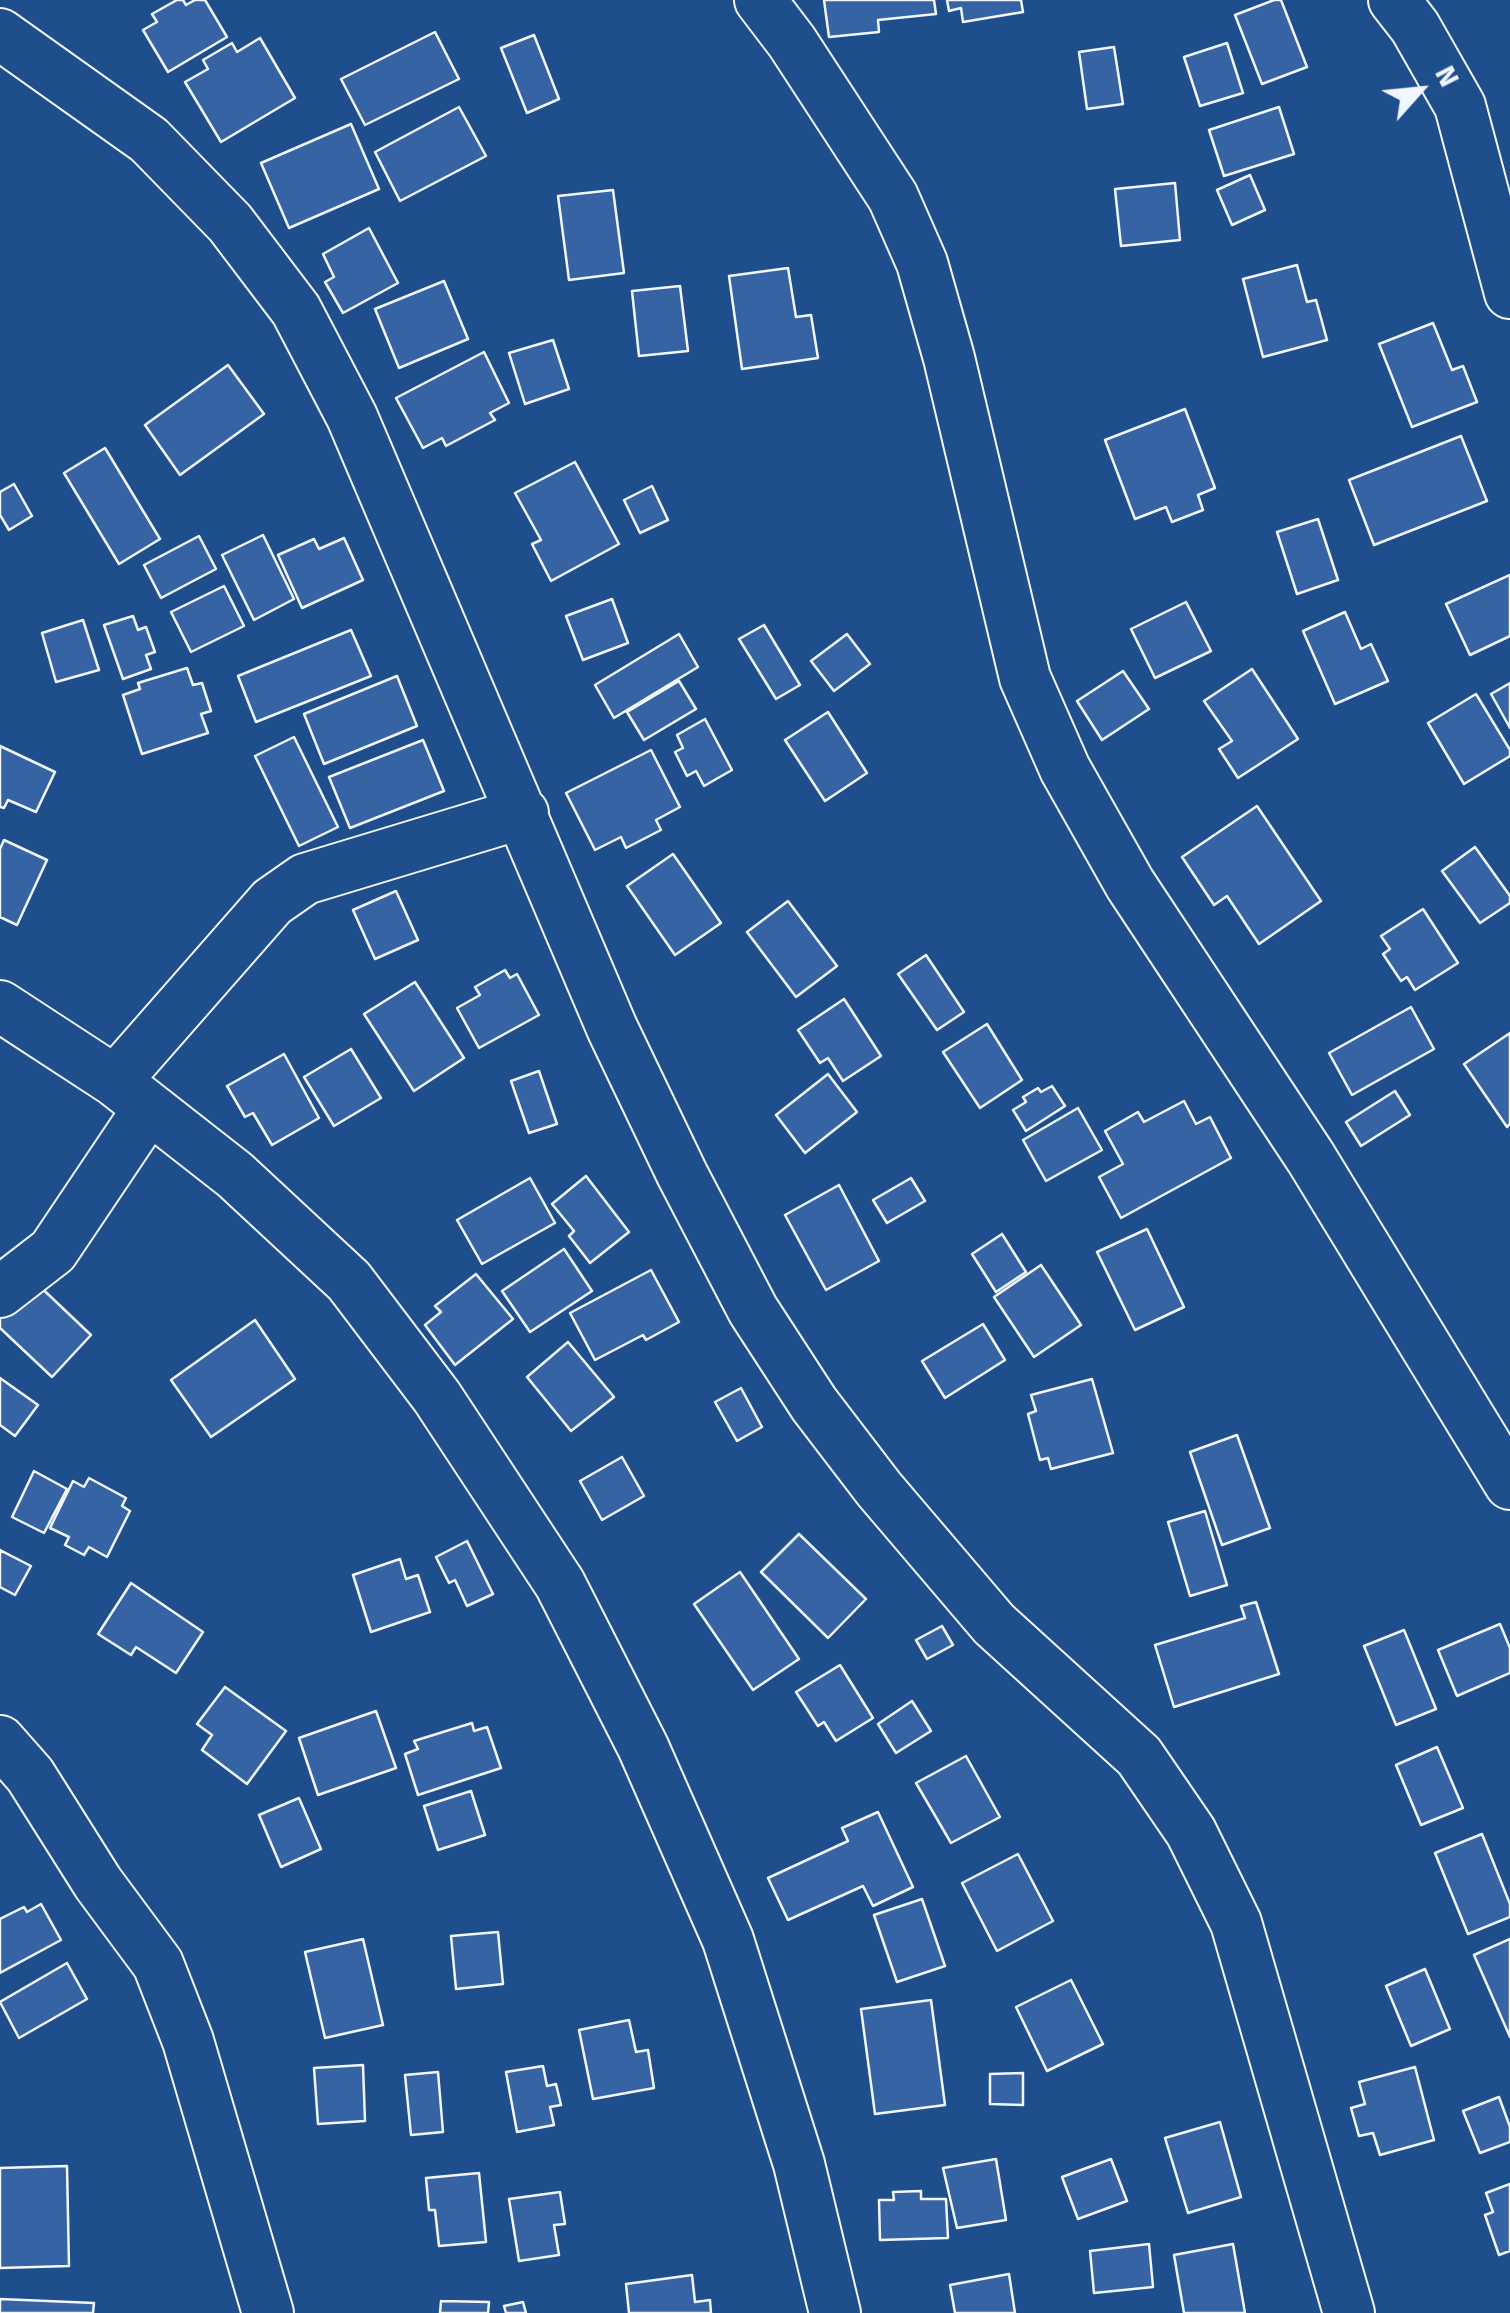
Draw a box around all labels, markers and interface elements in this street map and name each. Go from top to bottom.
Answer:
north arrow [1370,40,1470,140]
text: N [1428,60,1466,92]

